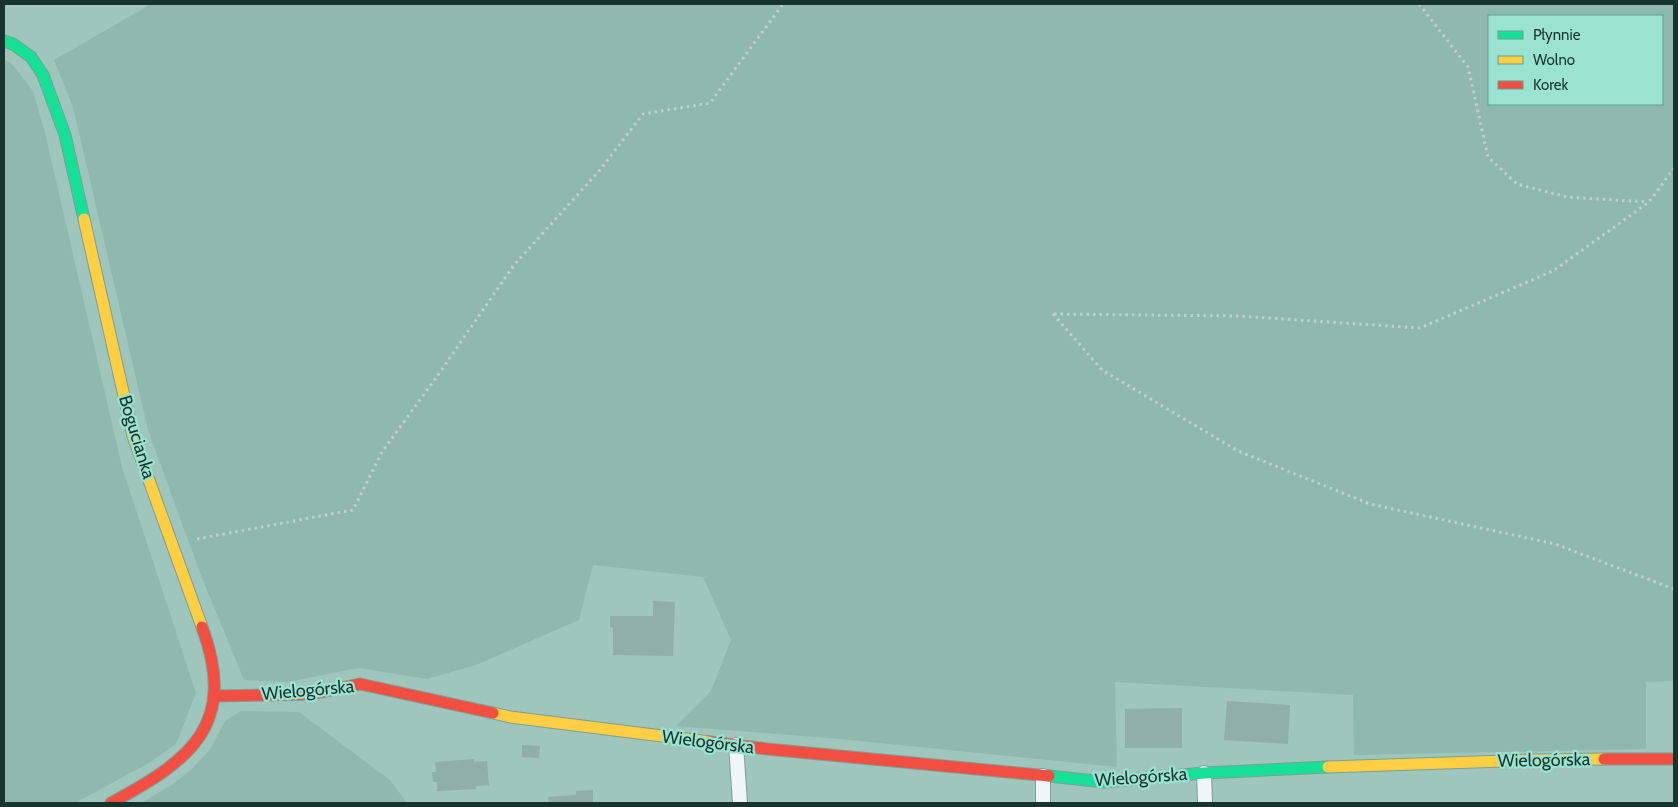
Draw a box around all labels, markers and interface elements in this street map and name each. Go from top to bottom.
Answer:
legend [1488,15,1663,105]
text: Płynnie [1533,26,1581,44]
text: Wolno [1533,51,1575,69]
text: Korek [1533,76,1568,94]
street label: Bogucianka [114,392,160,482]
street label: Wielogórska [261,675,355,705]
street label: Wielogórska [661,725,756,759]
street label: Wielogórska [1497,748,1591,772]
street label: Wielogórska [1094,763,1188,791]

